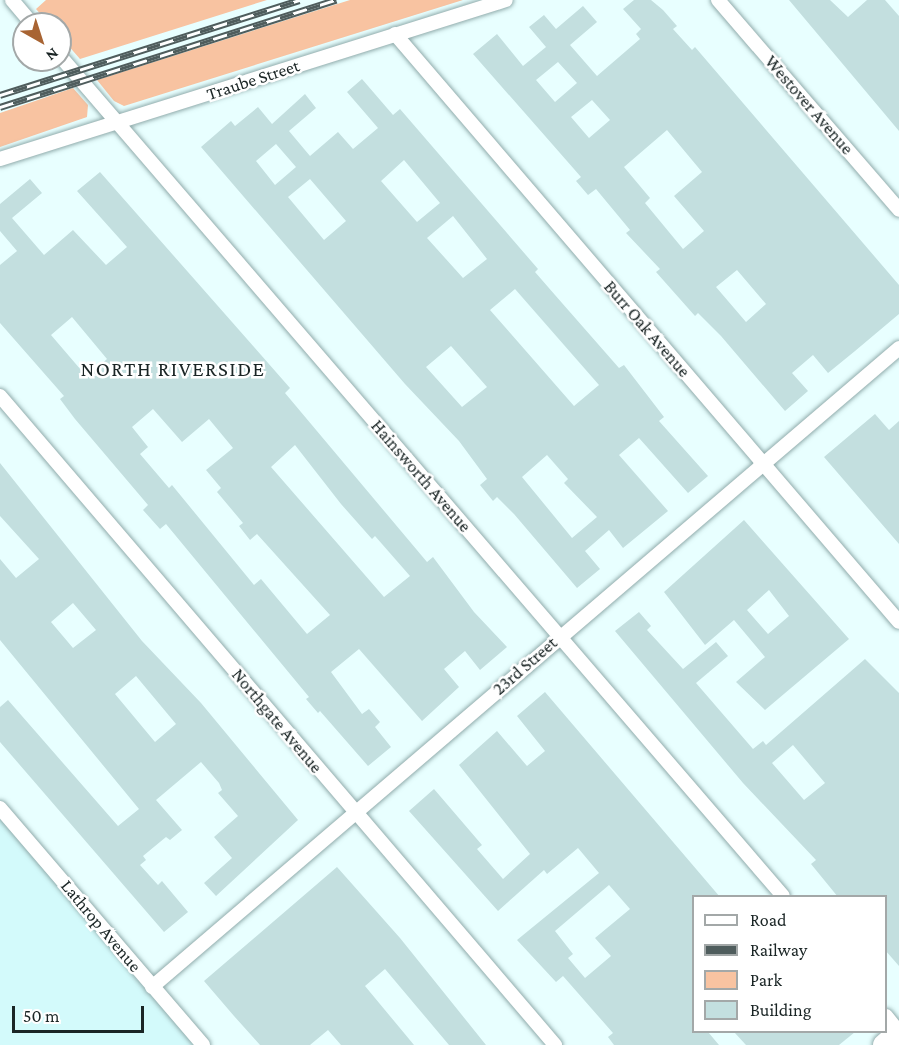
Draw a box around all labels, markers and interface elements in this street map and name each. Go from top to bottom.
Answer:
north arrow [12,12,72,72]
text: N [43,45,62,65]
street label: Westover Avenue [760,51,858,159]
street label: Traube Street [204,55,302,105]
street label: Burr Oak Avenue [599,276,695,382]
district label: NORTH RIVERSIDE [80,356,266,382]
street label: Hainsworth Avenue [366,415,476,537]
street label: 23rd Street [488,632,562,700]
street label: Northgate Avenue [227,664,327,778]
street label: Lathrop Avenue [56,876,146,976]
legend [692,895,887,1033]
text: Road [750,910,787,930]
text: Railway [750,940,807,960]
text: Park [750,970,782,990]
scale bar [15,994,147,1032]
text: Building [750,1000,811,1020]
text: 50 m [23,1006,60,1026]

